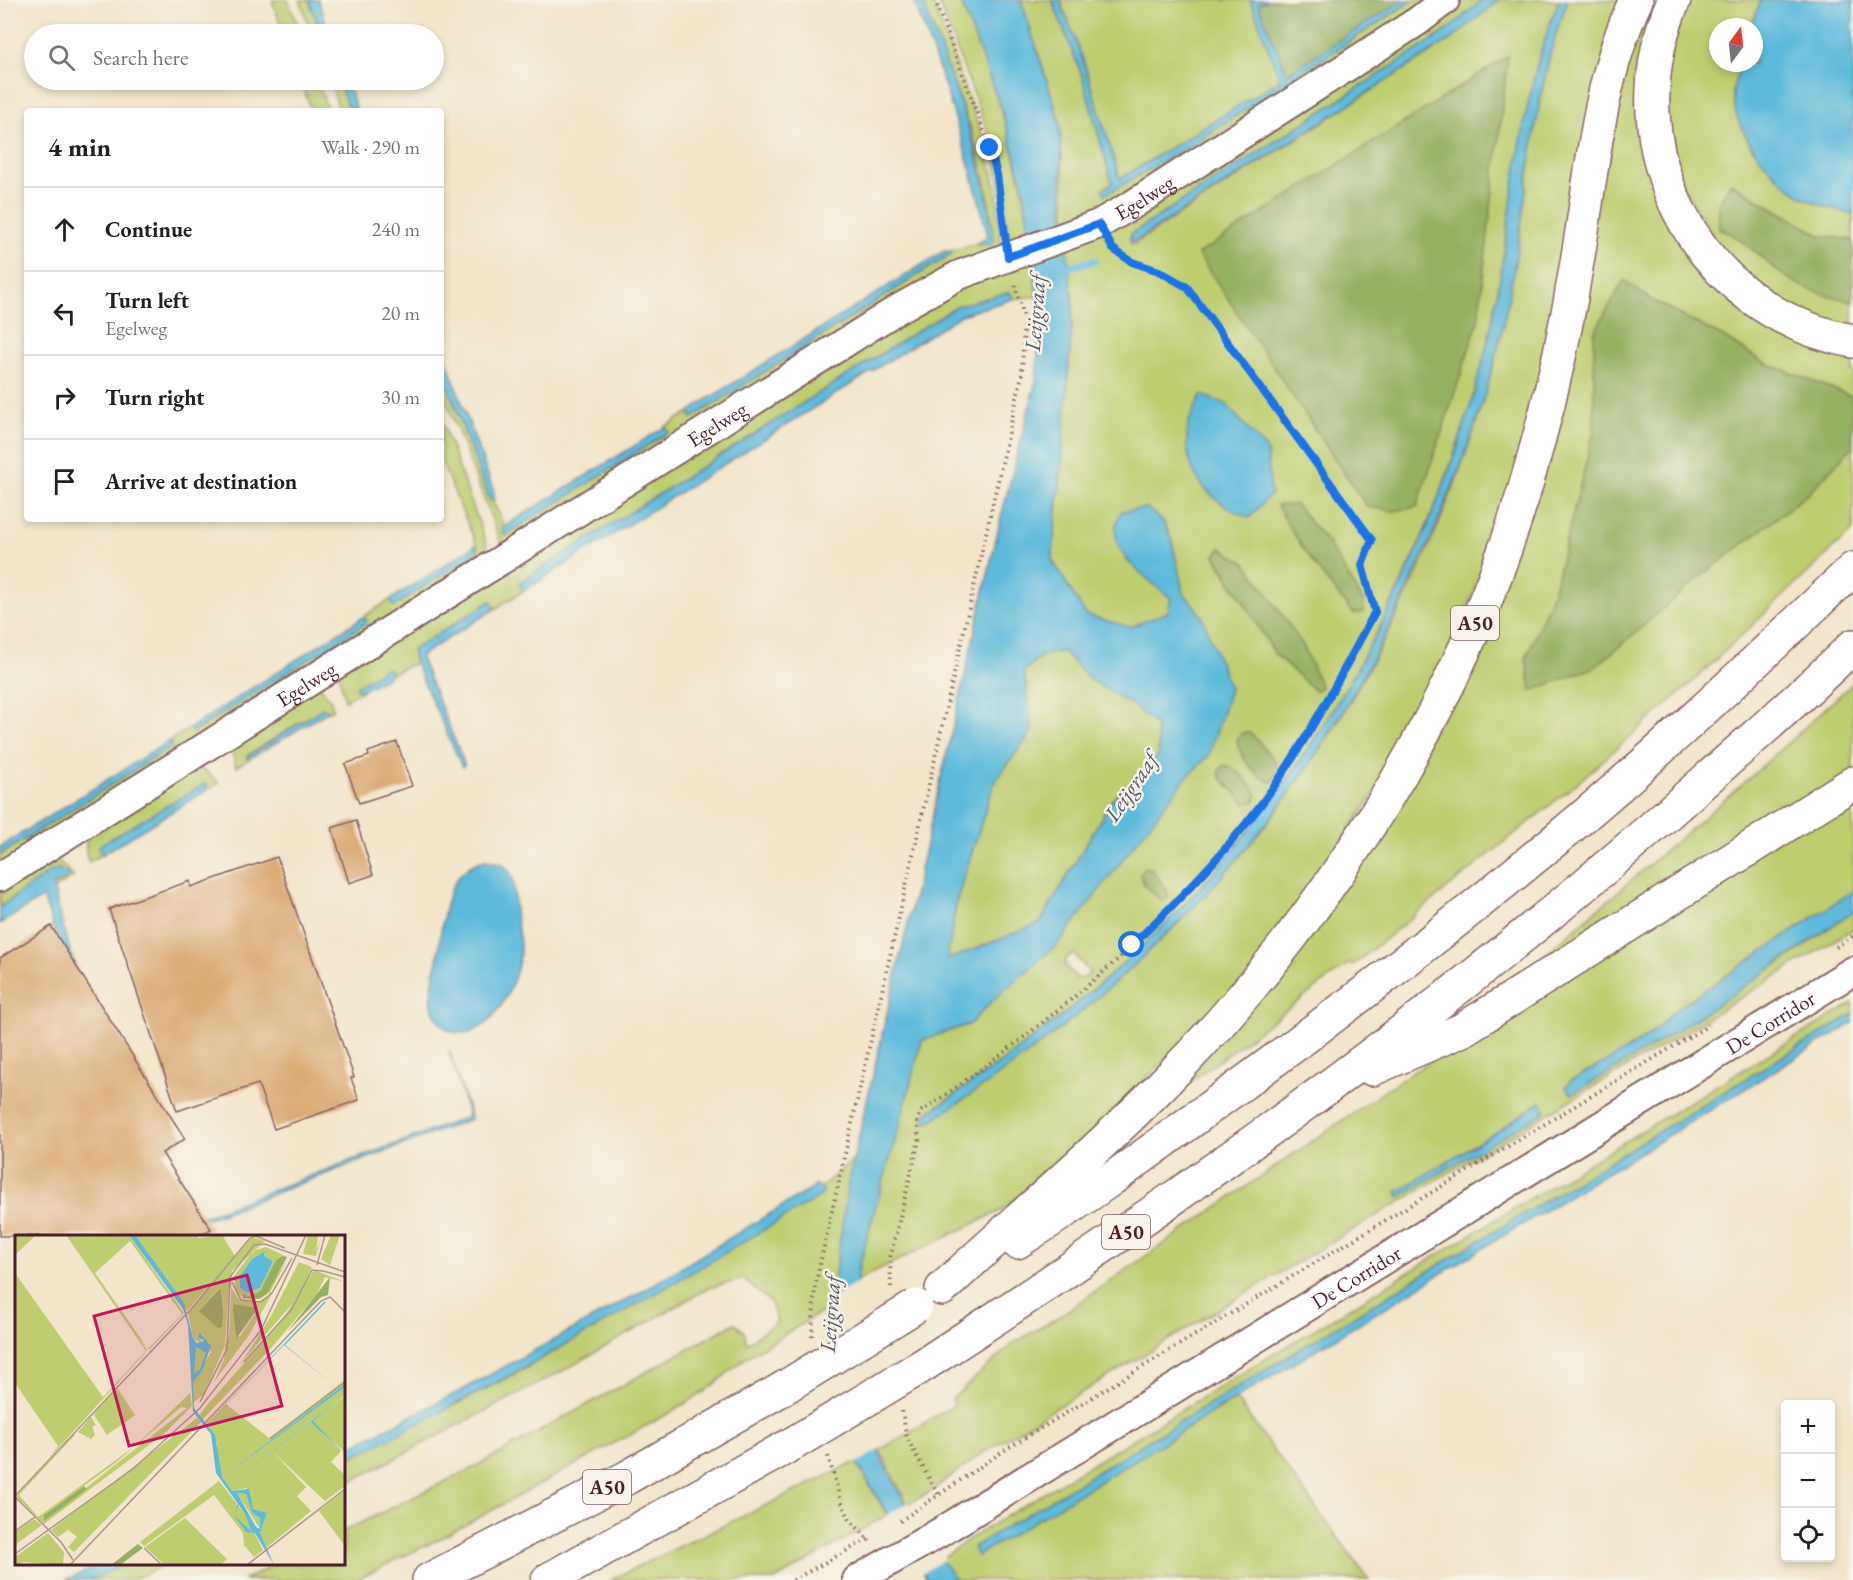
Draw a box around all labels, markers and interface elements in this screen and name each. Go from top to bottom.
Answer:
north arrow [1709,18,1763,72]
search box [24,24,444,90]
icon: search [45,41,78,74]
text: Search here [93,43,188,72]
text: 4 min [48,130,111,164]
text: Walk · 290 m [321,134,420,160]
route end [976,134,1002,160]
street label: Egelweg [1109,168,1180,226]
icon: ahead [48,213,81,246]
text: Continue [105,215,192,244]
text: 240 m [372,216,420,242]
water label: Leijgraaf [1018,269,1053,354]
text: Turn left [105,286,189,315]
icon: left [48,297,81,330]
text: 20 m [381,300,420,326]
text: Egelweg [105,315,167,341]
icon: right [48,381,81,414]
text: Turn right [105,383,204,412]
text: 30 m [381,384,420,410]
street label: Egelweg [682,394,752,453]
icon: arrive [48,465,81,498]
text: Arrive at destination [105,467,297,496]
road number: A50 [1451,606,1499,640]
street label: Egelweg [271,654,342,712]
water label: Leijgraaf [1097,743,1167,828]
route start [1118,931,1144,957]
street label: De Corridor [1720,984,1820,1060]
road number: A50 [1102,1215,1150,1249]
inset map [15,1235,345,1565]
street label: De Corridor [1306,1239,1406,1315]
water label: Leijgraaf [813,1270,848,1355]
map controls [1781,1400,1835,1562]
button: + [1781,1400,1835,1454]
button: − [1781,1454,1835,1508]
road number: A50 [583,1470,631,1504]
button: locate [1781,1508,1835,1562]

